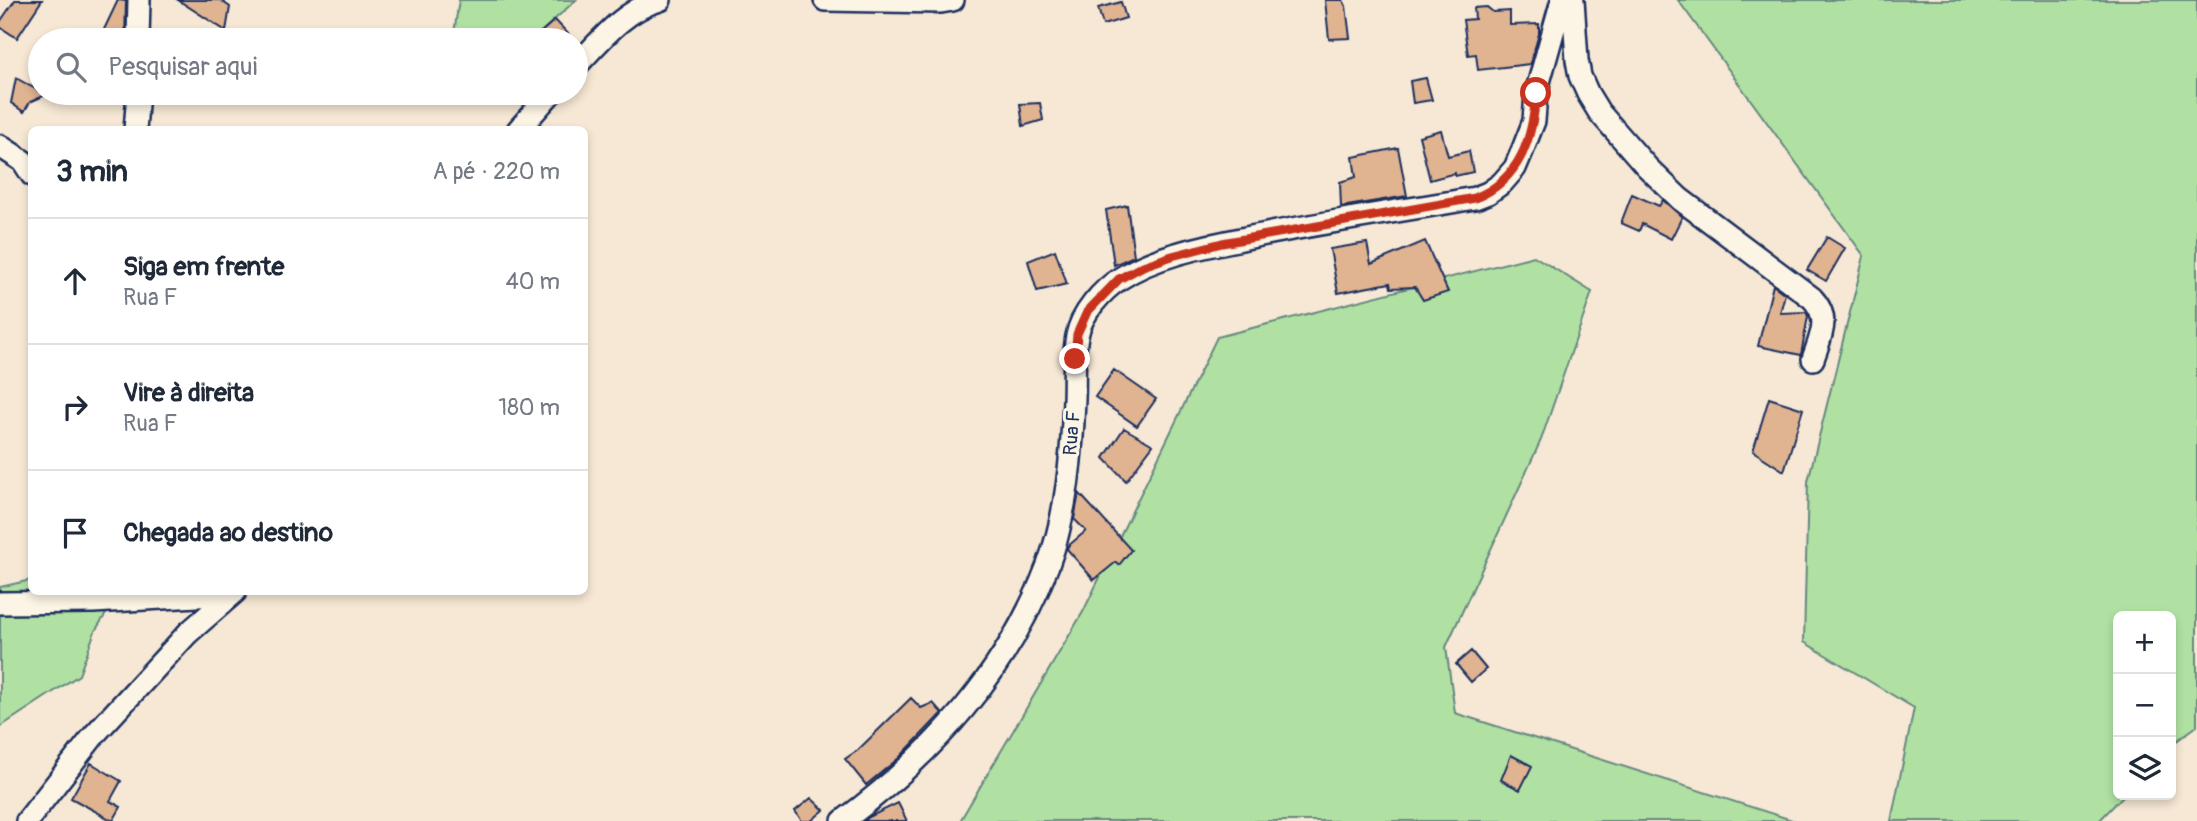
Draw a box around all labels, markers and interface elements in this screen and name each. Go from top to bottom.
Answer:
search box [28,28,588,105]
icon: search [52,48,90,86]
text: Pesquisar aqui [108,51,257,83]
route start [1520,77,1551,108]
text: 3 min [56,153,128,190]
text: A pé · 220 m [433,157,560,186]
text: Siga em frente [123,251,284,283]
icon: ahead [56,262,94,300]
text: 40 m [506,267,560,296]
text: Rua F [123,283,177,312]
route end [1059,343,1090,374]
text: Vire à direita [123,377,254,409]
icon: right [56,388,94,426]
text: 180 m [498,393,560,422]
text: Rua F [123,409,177,438]
street label: Rua F [1058,410,1086,457]
icon: arrive [56,514,94,552]
text: Chegada ao destino [123,517,333,549]
map controls [2113,611,2176,800]
button: + [2113,611,2176,674]
button: − [2113,674,2176,737]
button: layers [2113,737,2176,800]

